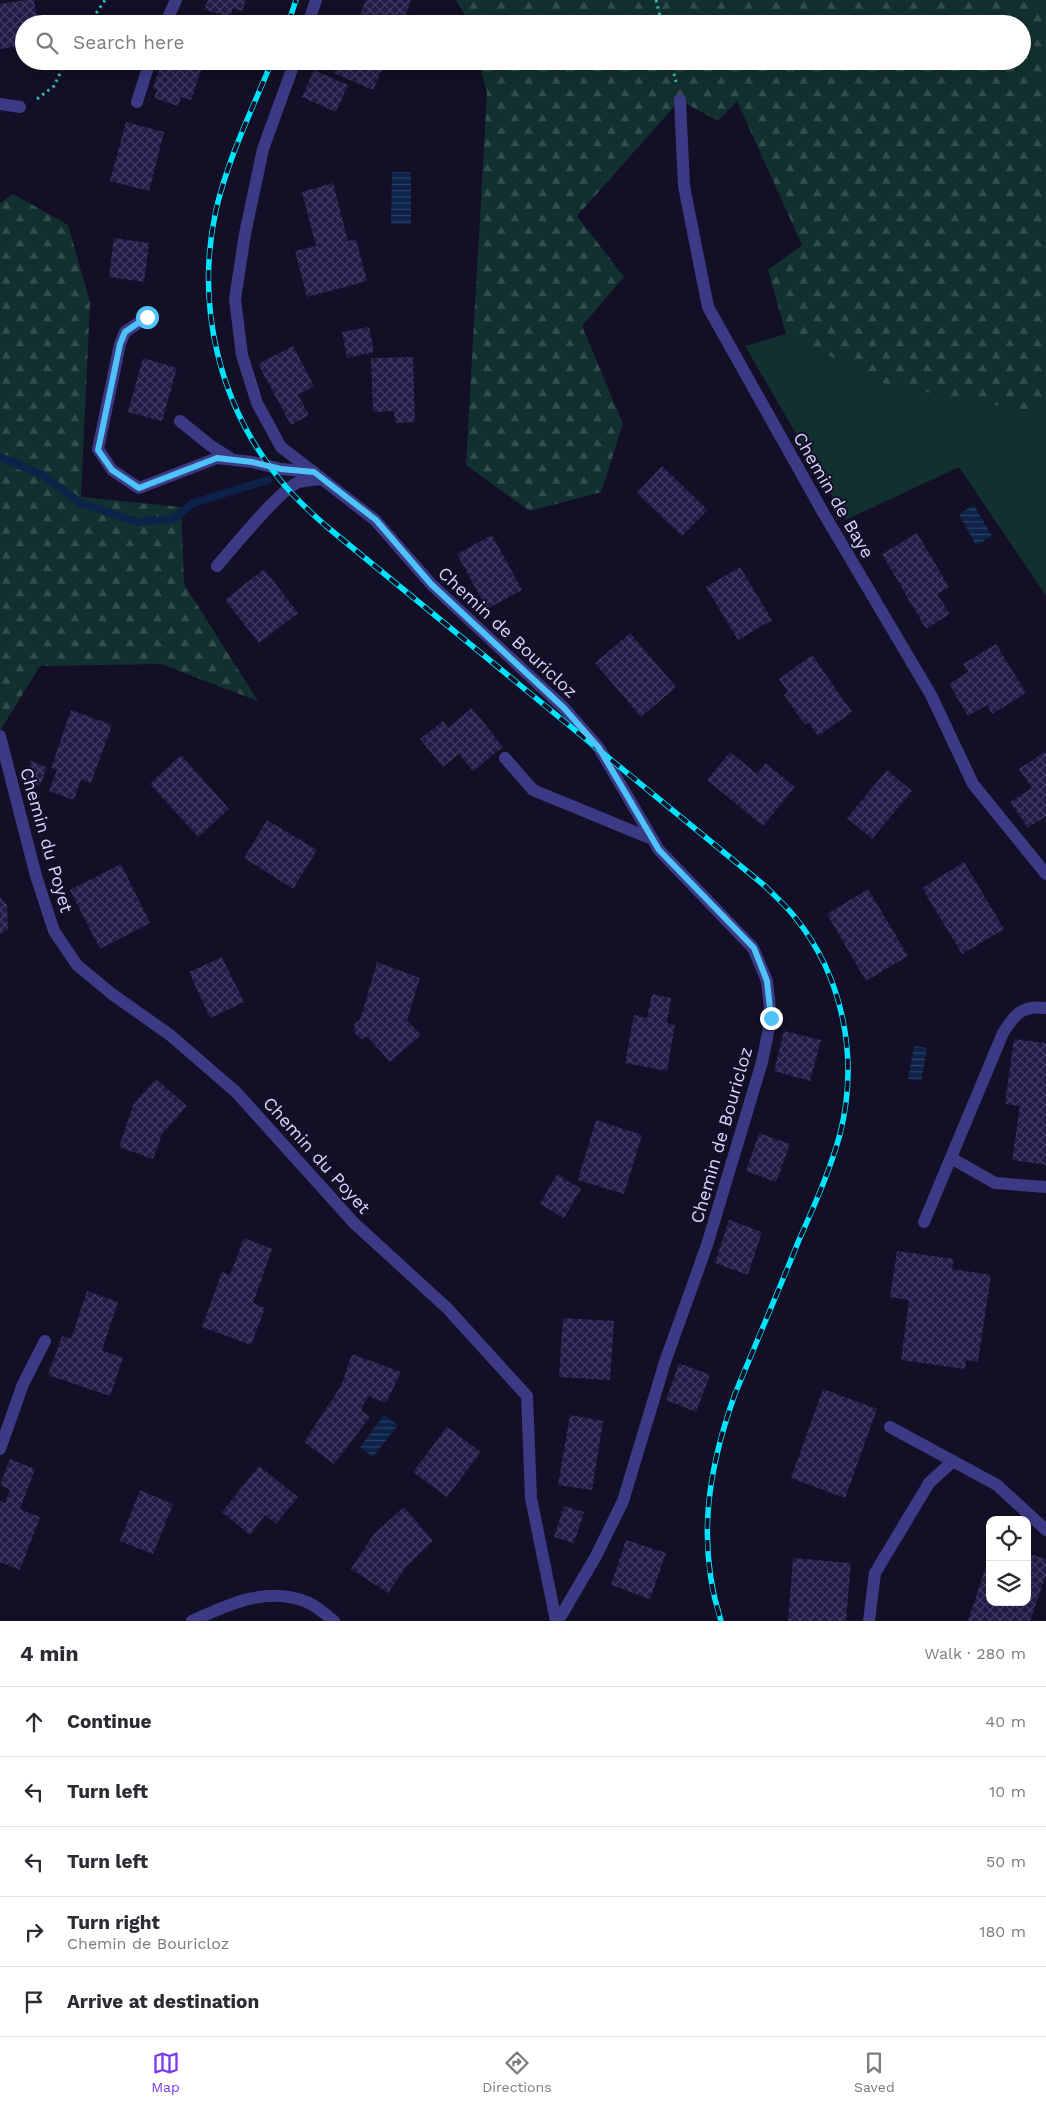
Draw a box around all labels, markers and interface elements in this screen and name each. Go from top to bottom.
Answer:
search box [15,15,1031,70]
icon: search [33,29,61,57]
text: Search here [73,31,184,54]
route start [136,306,159,329]
street label: Chemin de Baye [789,428,879,562]
street label: Chemin de Bouricloz [434,562,582,702]
street label: Chemin du Poyet [16,765,78,915]
route end [760,1007,783,1030]
street label: Chemin de Bouricloz [686,1044,756,1226]
street label: Chemin du Poyet [259,1092,375,1218]
map controls [986,1516,1031,1606]
button: locate [986,1516,1031,1561]
button: layers [986,1561,1031,1606]
text: 4 min [20,1641,78,1666]
text: Walk · 280 m [924,1644,1026,1663]
icon: ahead [20,1708,48,1736]
text: Continue [67,1710,151,1733]
text: 40 m [986,1712,1026,1731]
icon: left [20,1778,48,1806]
text: Turn left [67,1780,148,1803]
text: 10 m [989,1782,1026,1801]
icon: left [20,1848,48,1876]
text: Turn left [67,1850,148,1873]
text: 50 m [986,1852,1026,1871]
text: Turn right [67,1911,160,1934]
icon: right [20,1918,48,1946]
text: 180 m [979,1922,1026,1941]
text: Chemin de Bouricloz [67,1934,229,1953]
icon: arrive [20,1988,48,2016]
text: Arrive at destination [67,1990,259,2013]
tab: Map [151,2049,180,2095]
tab: Directions [482,2049,552,2095]
tab: Saved [854,2049,895,2095]

